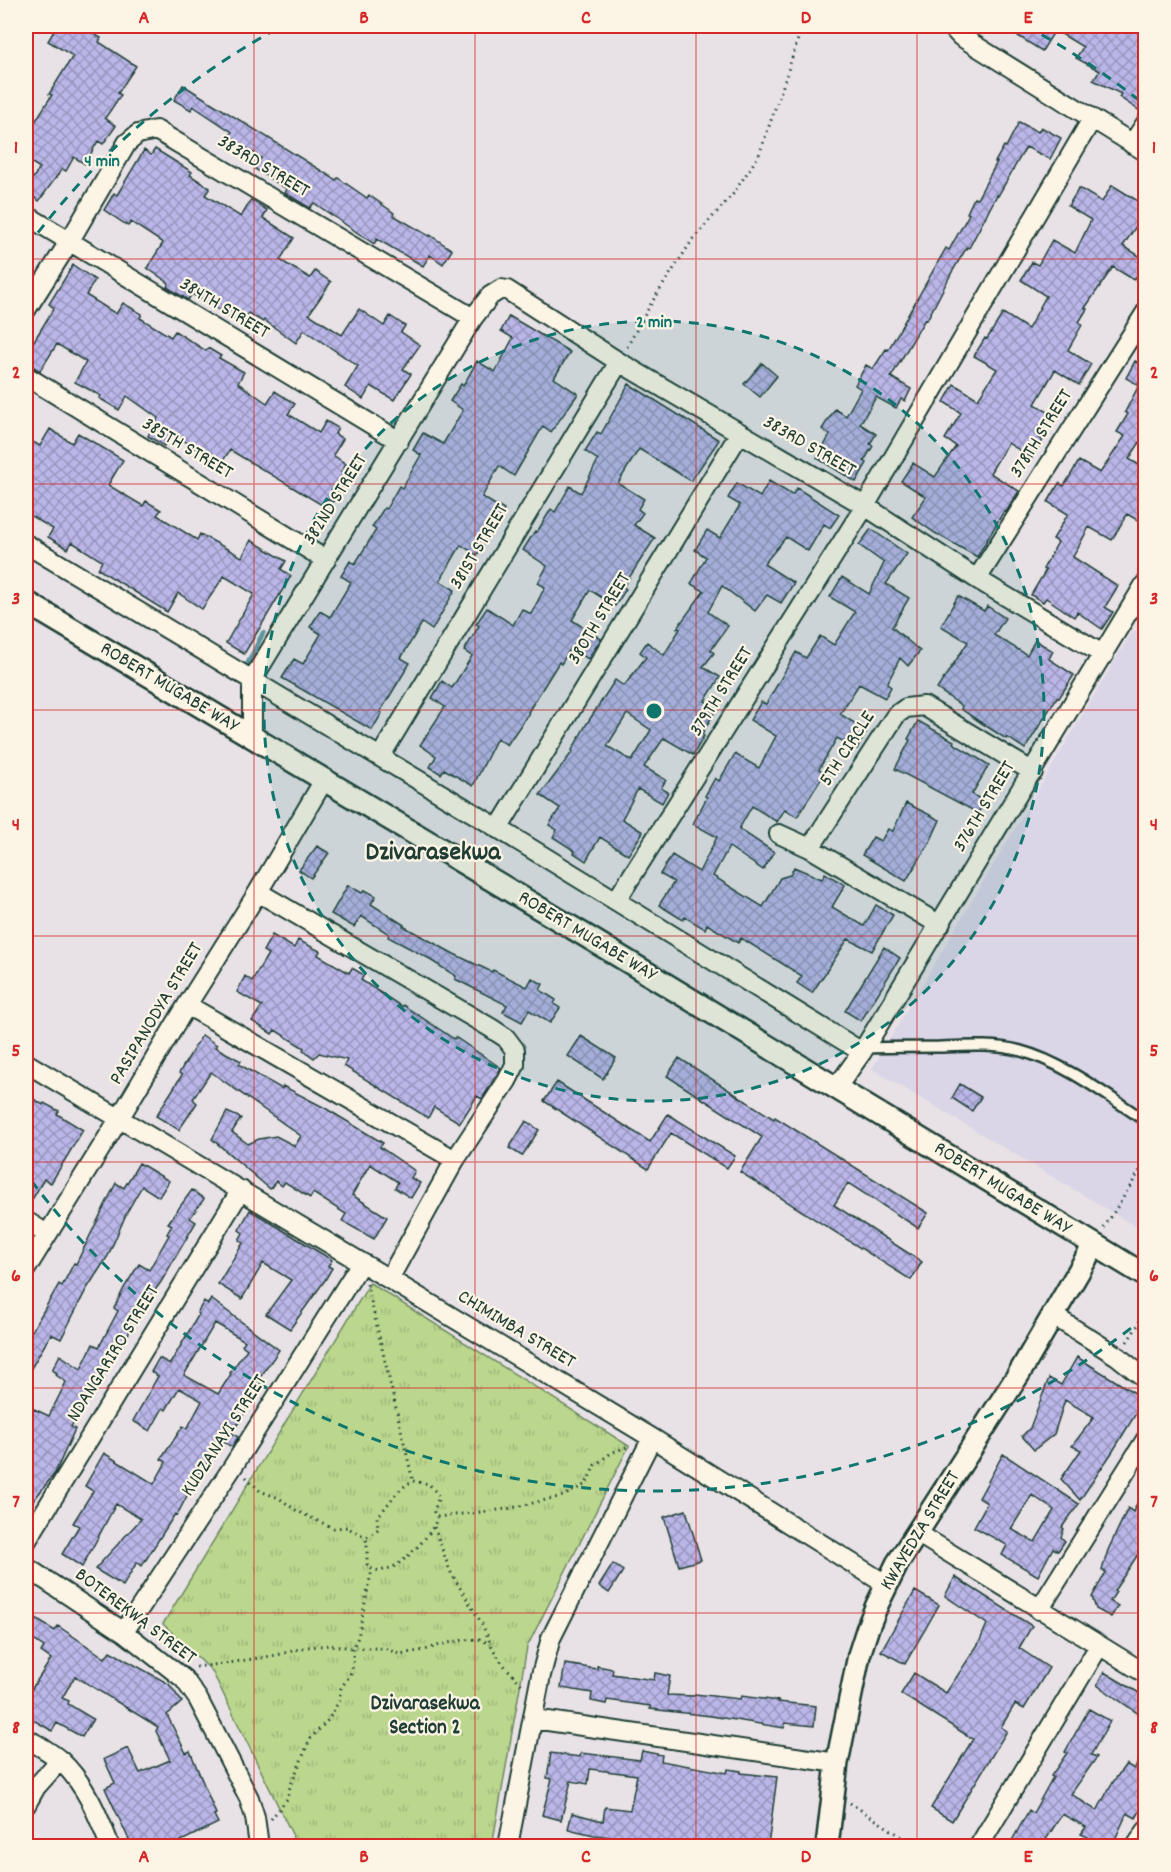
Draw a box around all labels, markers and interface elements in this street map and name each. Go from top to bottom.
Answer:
text: A [139,5,150,33]
text: B [359,5,369,33]
text: C [581,5,591,33]
text: D [801,5,812,33]
text: E [1023,5,1033,33]
street label: 383RD STREET [212,128,314,206]
text: 1 [14,135,18,163]
text: 1 [1152,135,1156,163]
text: 4 min [84,150,120,175]
street label: 384TH STREET [174,271,274,347]
text: 2 min [636,311,672,336]
text: 2 [12,360,20,388]
text: 2 [1150,360,1158,388]
street label: 378TH STREET [1004,384,1080,484]
street label: 383RD STREET [757,409,861,485]
street label: 385TH STREET [136,411,238,487]
street label: 382ND STREET [297,449,375,551]
street label: 381ST STREET [443,499,517,595]
street label: 380TH STREET [561,567,639,671]
text: 3 [12,586,20,614]
text: 3 [1150,586,1158,614]
street label: ROBERT MUGABE WAY [94,635,244,741]
street label: 379TH STREET [683,642,761,742]
centre of rings [644,701,664,721]
street label: 5TH CIRCLE [813,706,883,792]
street label: 376TH STREET [947,756,1023,858]
text: 4 [12,812,20,840]
text: 4 [1150,812,1158,840]
district label: Dzivarasekwa [366,835,501,872]
street label: ROBERT MUGABE WAY [512,884,662,990]
street label: PASIPANODYA STREET [103,937,211,1091]
text: 5 [11,1038,21,1066]
text: 5 [1149,1038,1159,1066]
street label: ROBERT MUGABE WAY [928,1135,1077,1243]
text: 6 [11,1263,21,1291]
text: 6 [1149,1263,1159,1291]
street label: NDANGARIRO STREET [61,1280,167,1428]
street label: CHIMIMBA STREET [451,1284,581,1376]
street label: KUDZANAYI STREET [175,1369,275,1503]
street label: KWAYEDZA STREET [874,1466,968,1596]
text: 7 [12,1489,20,1517]
text: 7 [1150,1489,1158,1517]
street label: BOTEREKWA STREET [68,1562,202,1672]
district label: Dzivarasekwa Section 2 [371,1690,481,1744]
text: 8 [12,1715,20,1743]
text: 8 [1150,1715,1158,1743]
text: A [139,1844,150,1872]
text: B [359,1844,369,1872]
text: C [581,1844,591,1872]
text: D [801,1844,812,1872]
text: E [1023,1844,1033,1872]

